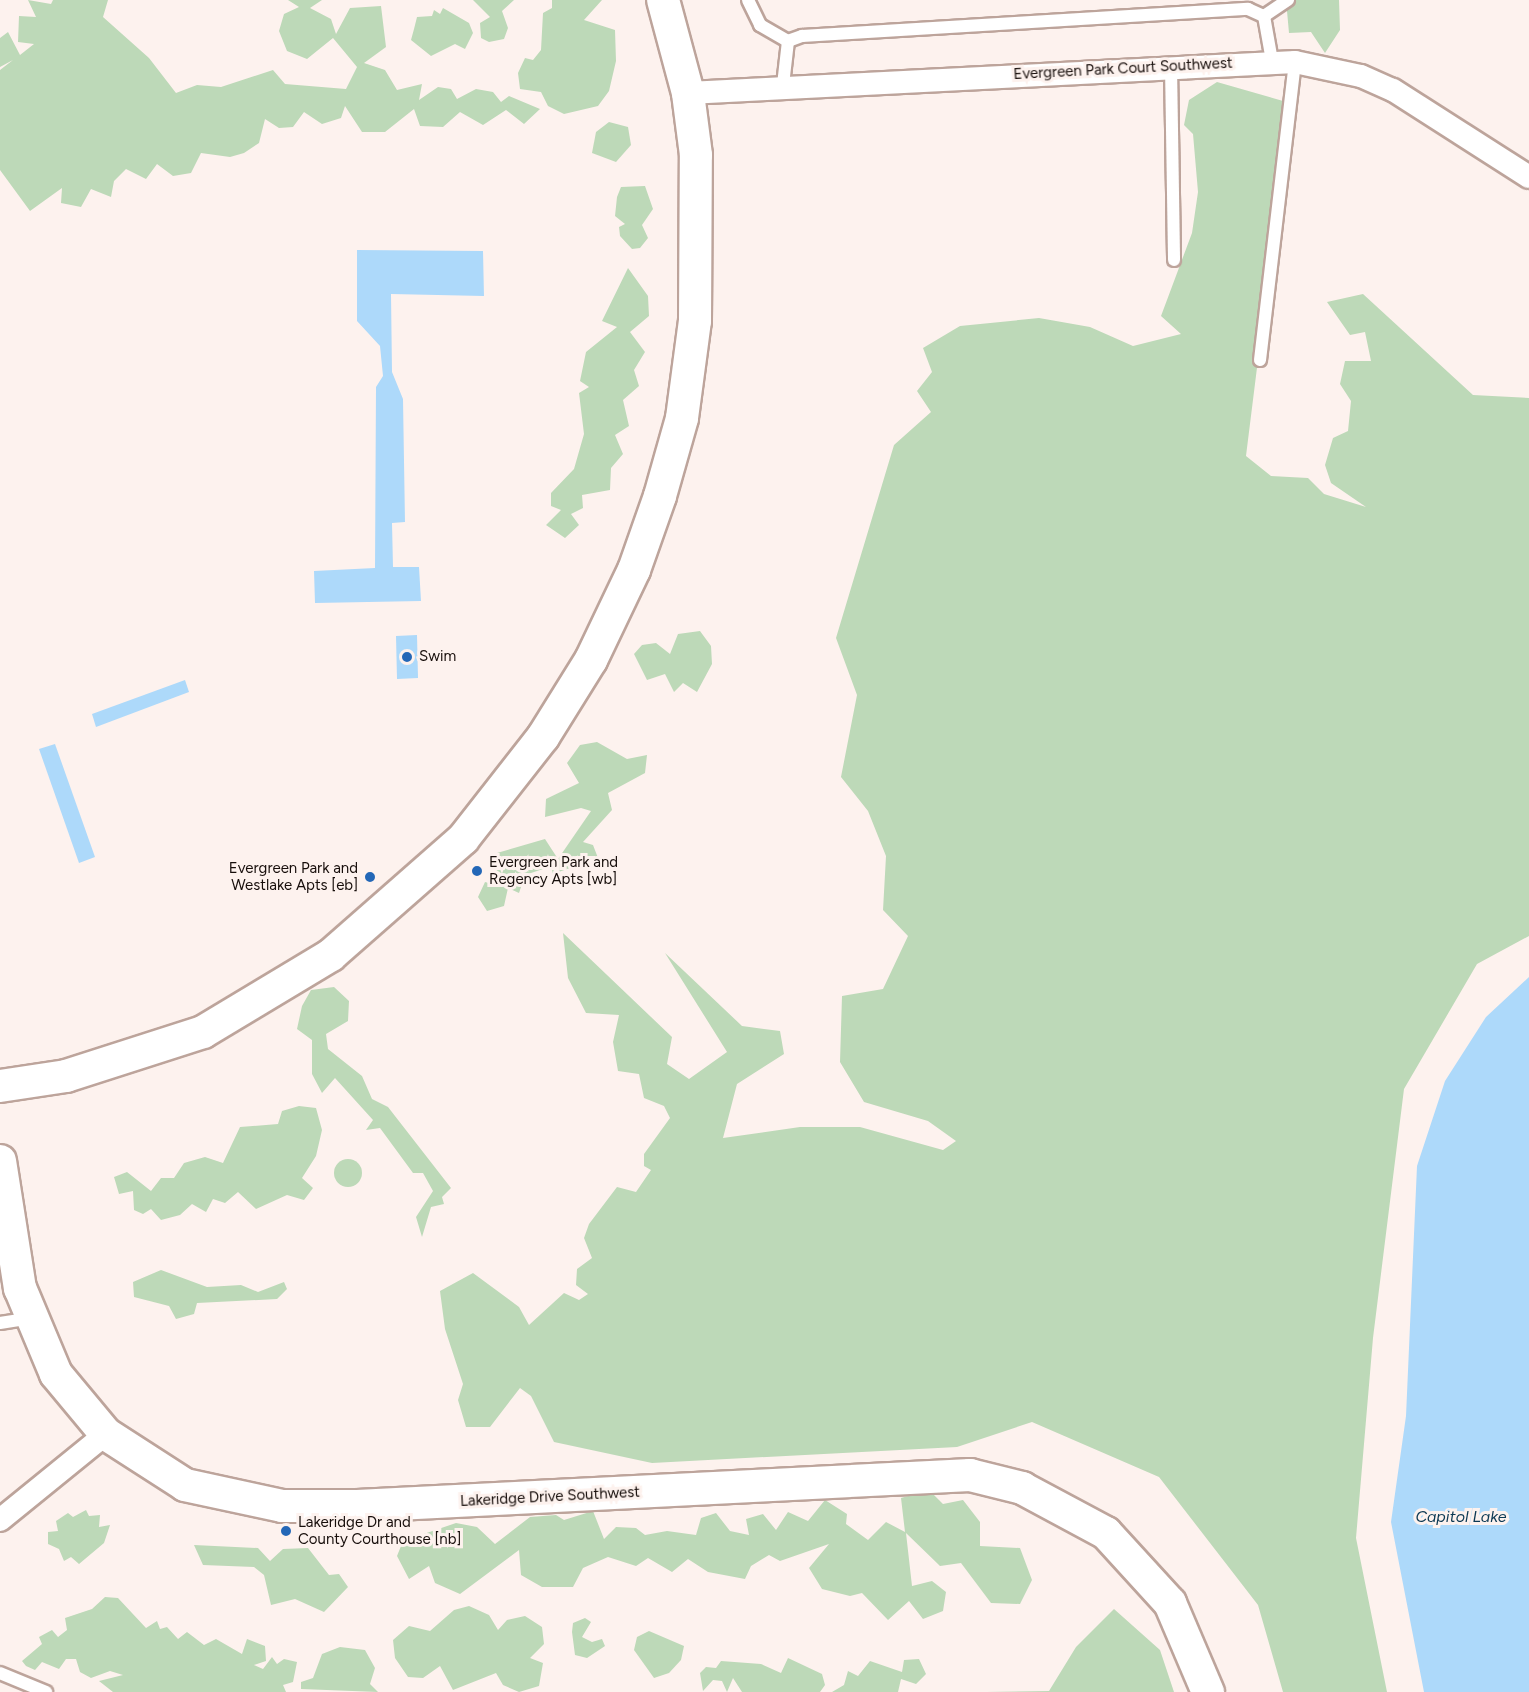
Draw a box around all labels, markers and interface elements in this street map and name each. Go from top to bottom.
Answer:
street label: Evergreen Park Court Southwest [1013,54,1233,84]
place label: Swim [419,648,456,666]
marker: Swim [400,650,414,664]
place label: Evergreen Park and Regency Apts [wb] [489,853,618,888]
place label: Evergreen Park and Westlake Apts [eb] [229,859,358,894]
marker: Evergreen Park and Regency Apts [wb] [470,864,484,878]
marker: Evergreen Park and Westlake Apts [eb] [363,870,377,884]
street label: Lakeridge Drive Southwest [460,1483,640,1511]
water label: Capitol Lake [1415,1507,1507,1527]
place label: Lakeridge Dr and County Courthouse [nb] [298,1513,461,1548]
marker: Lakeridge Dr and County Courthouse [nb] [279,1524,293,1538]

